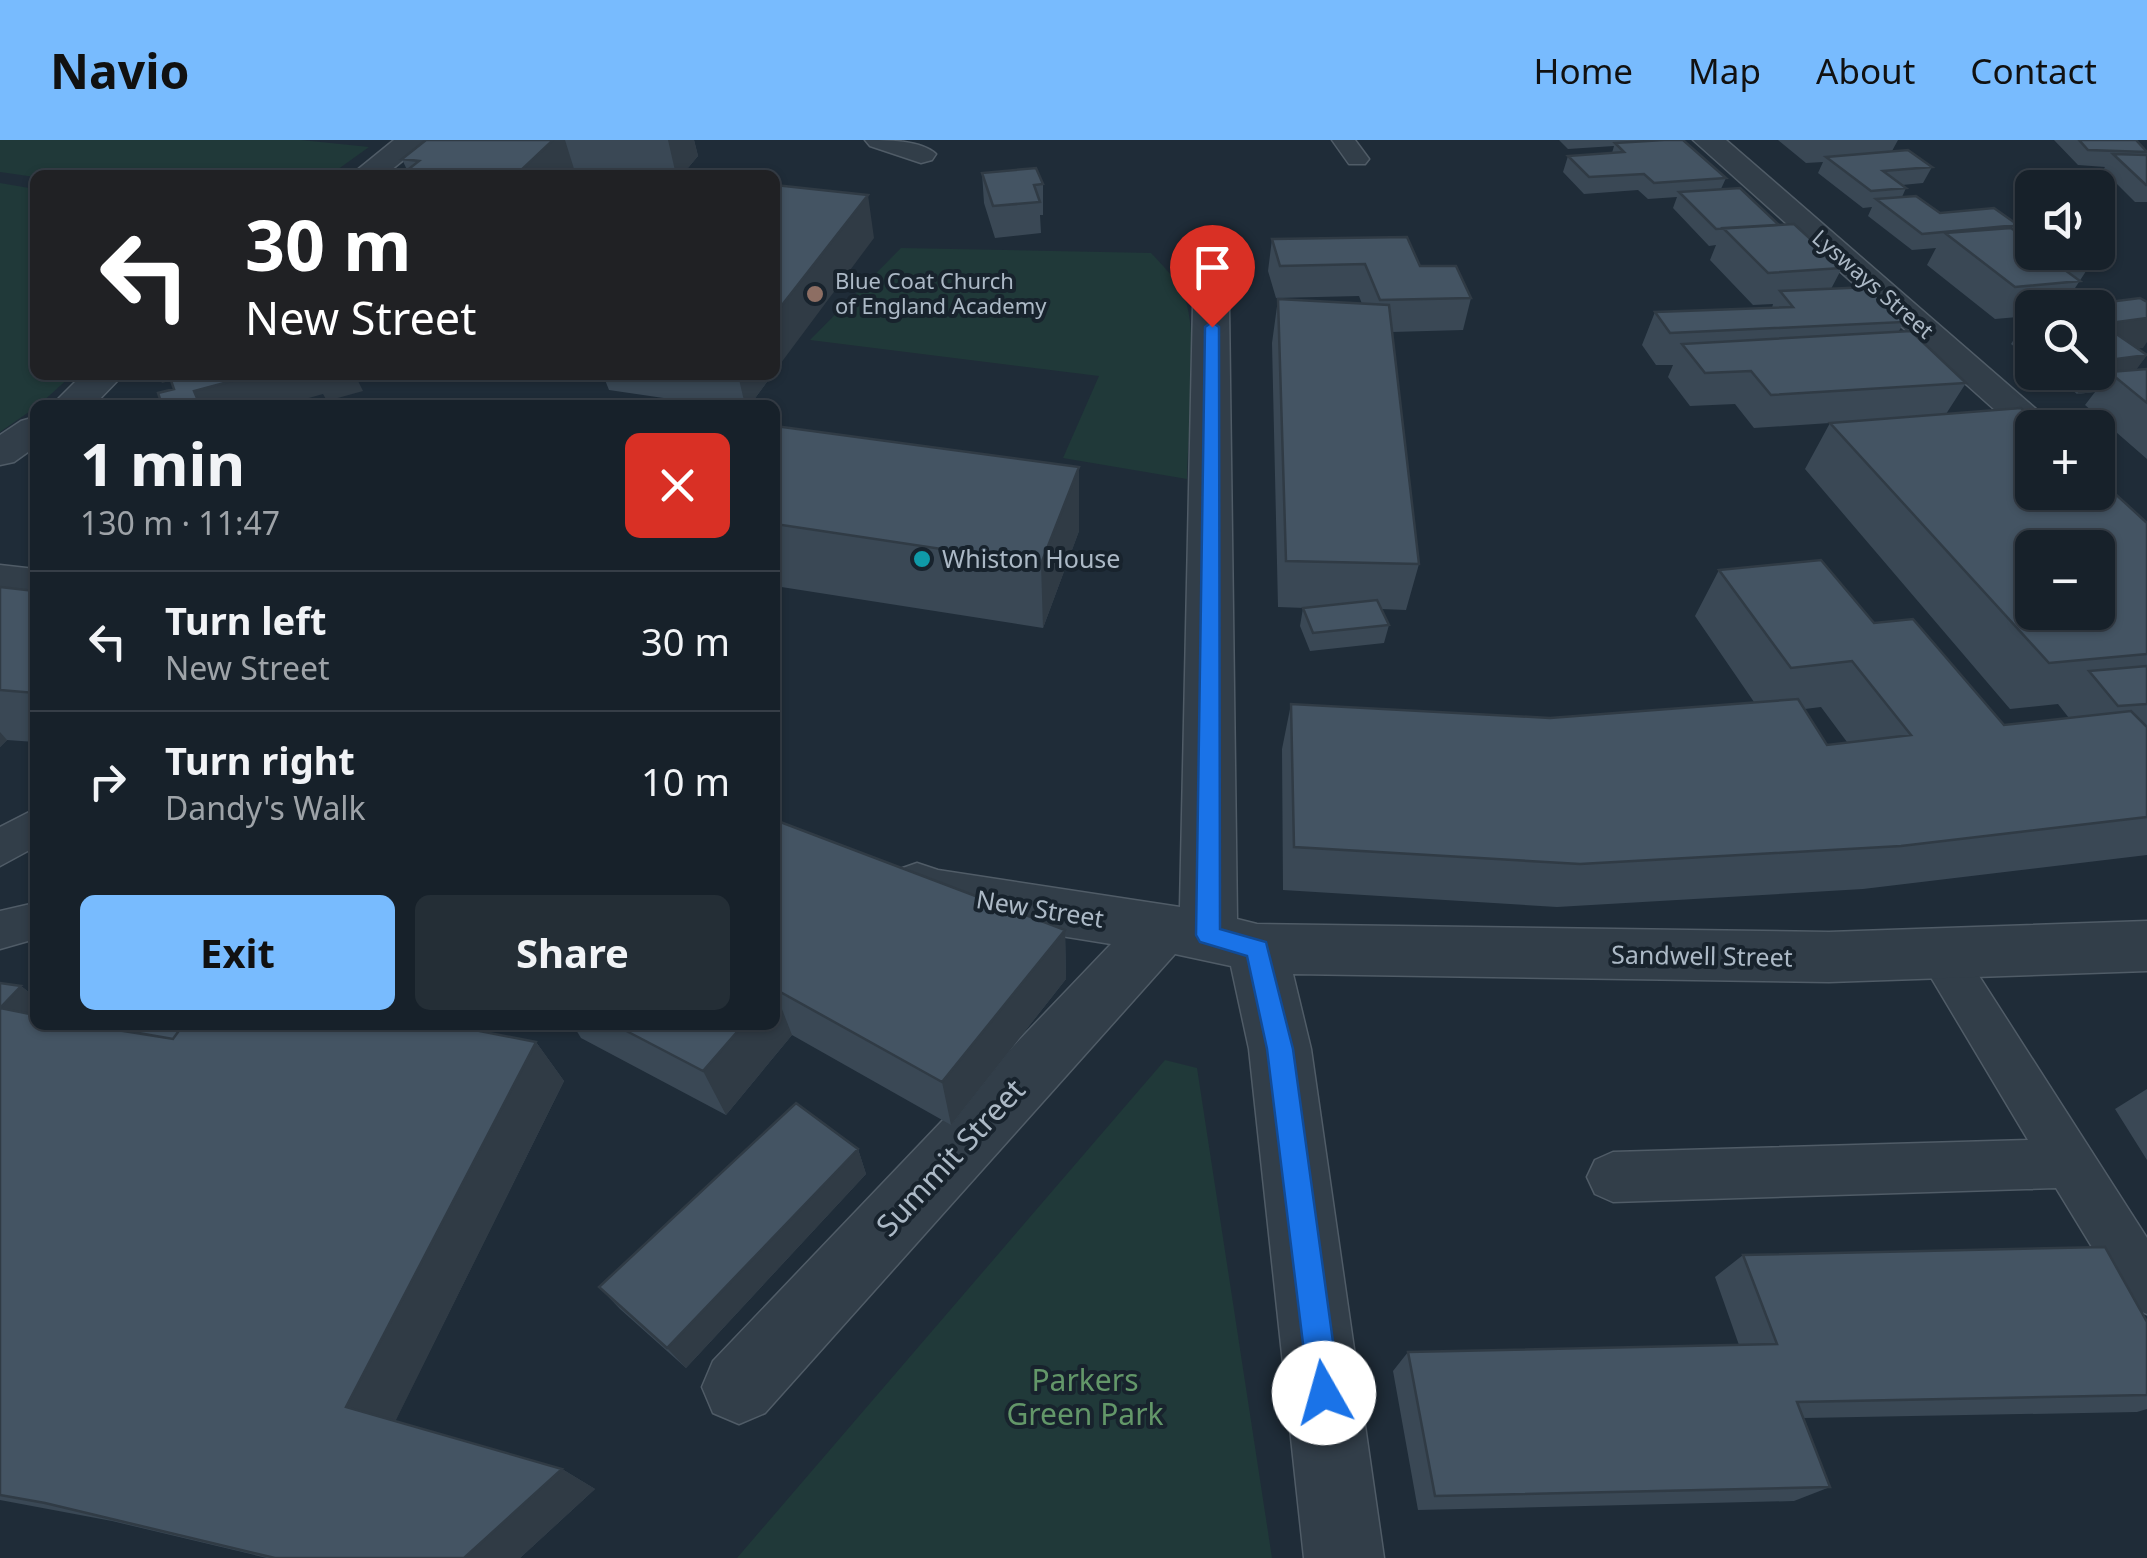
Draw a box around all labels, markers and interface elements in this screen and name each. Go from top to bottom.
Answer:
text: Navio [50,38,190,103]
text: Home [1534,47,1633,94]
text: Map [1688,47,1761,94]
text: About [1816,47,1915,94]
text: Contact [1970,47,2097,94]
map controls [2015,170,2115,630]
button: sound [2015,170,2115,270]
text: 30 m [245,196,412,292]
icon: left [80,210,210,340]
street label: Lysways Street [1807,222,1941,344]
pin [1170,225,1255,328]
icon: arrive [1185,240,1240,295]
place label: Blue Coat Church of England Academy [835,265,1047,320]
marker: Blue Coat Church of England Academy [804,283,826,305]
text: New Street [245,287,476,348]
button: search [2015,290,2115,390]
button: + [2015,410,2115,510]
text: 1 min [80,422,245,504]
button: close [625,433,730,538]
text: 130 m · 11:47 [80,501,280,544]
button: − [2015,530,2115,630]
place label: Whiston House [942,541,1120,575]
marker: Whiston House [911,548,933,570]
text: Turn left [165,594,327,646]
icon: left [80,614,135,669]
text: 30 m [641,615,730,667]
text: New Street [165,646,330,689]
text: Turn right [165,734,355,786]
icon: right [80,754,135,809]
text: 10 m [641,755,730,807]
text: Dandy's Walk [165,786,366,829]
street label: New Street [974,881,1106,935]
button: Exit [80,895,395,1010]
button: Share [415,895,730,1010]
street label: Sandwell Street [1611,936,1793,974]
street label: Summit Street [866,1069,1034,1245]
position arrow [1272,1341,1376,1445]
park label: Parkers Green Park [1006,1359,1164,1434]

